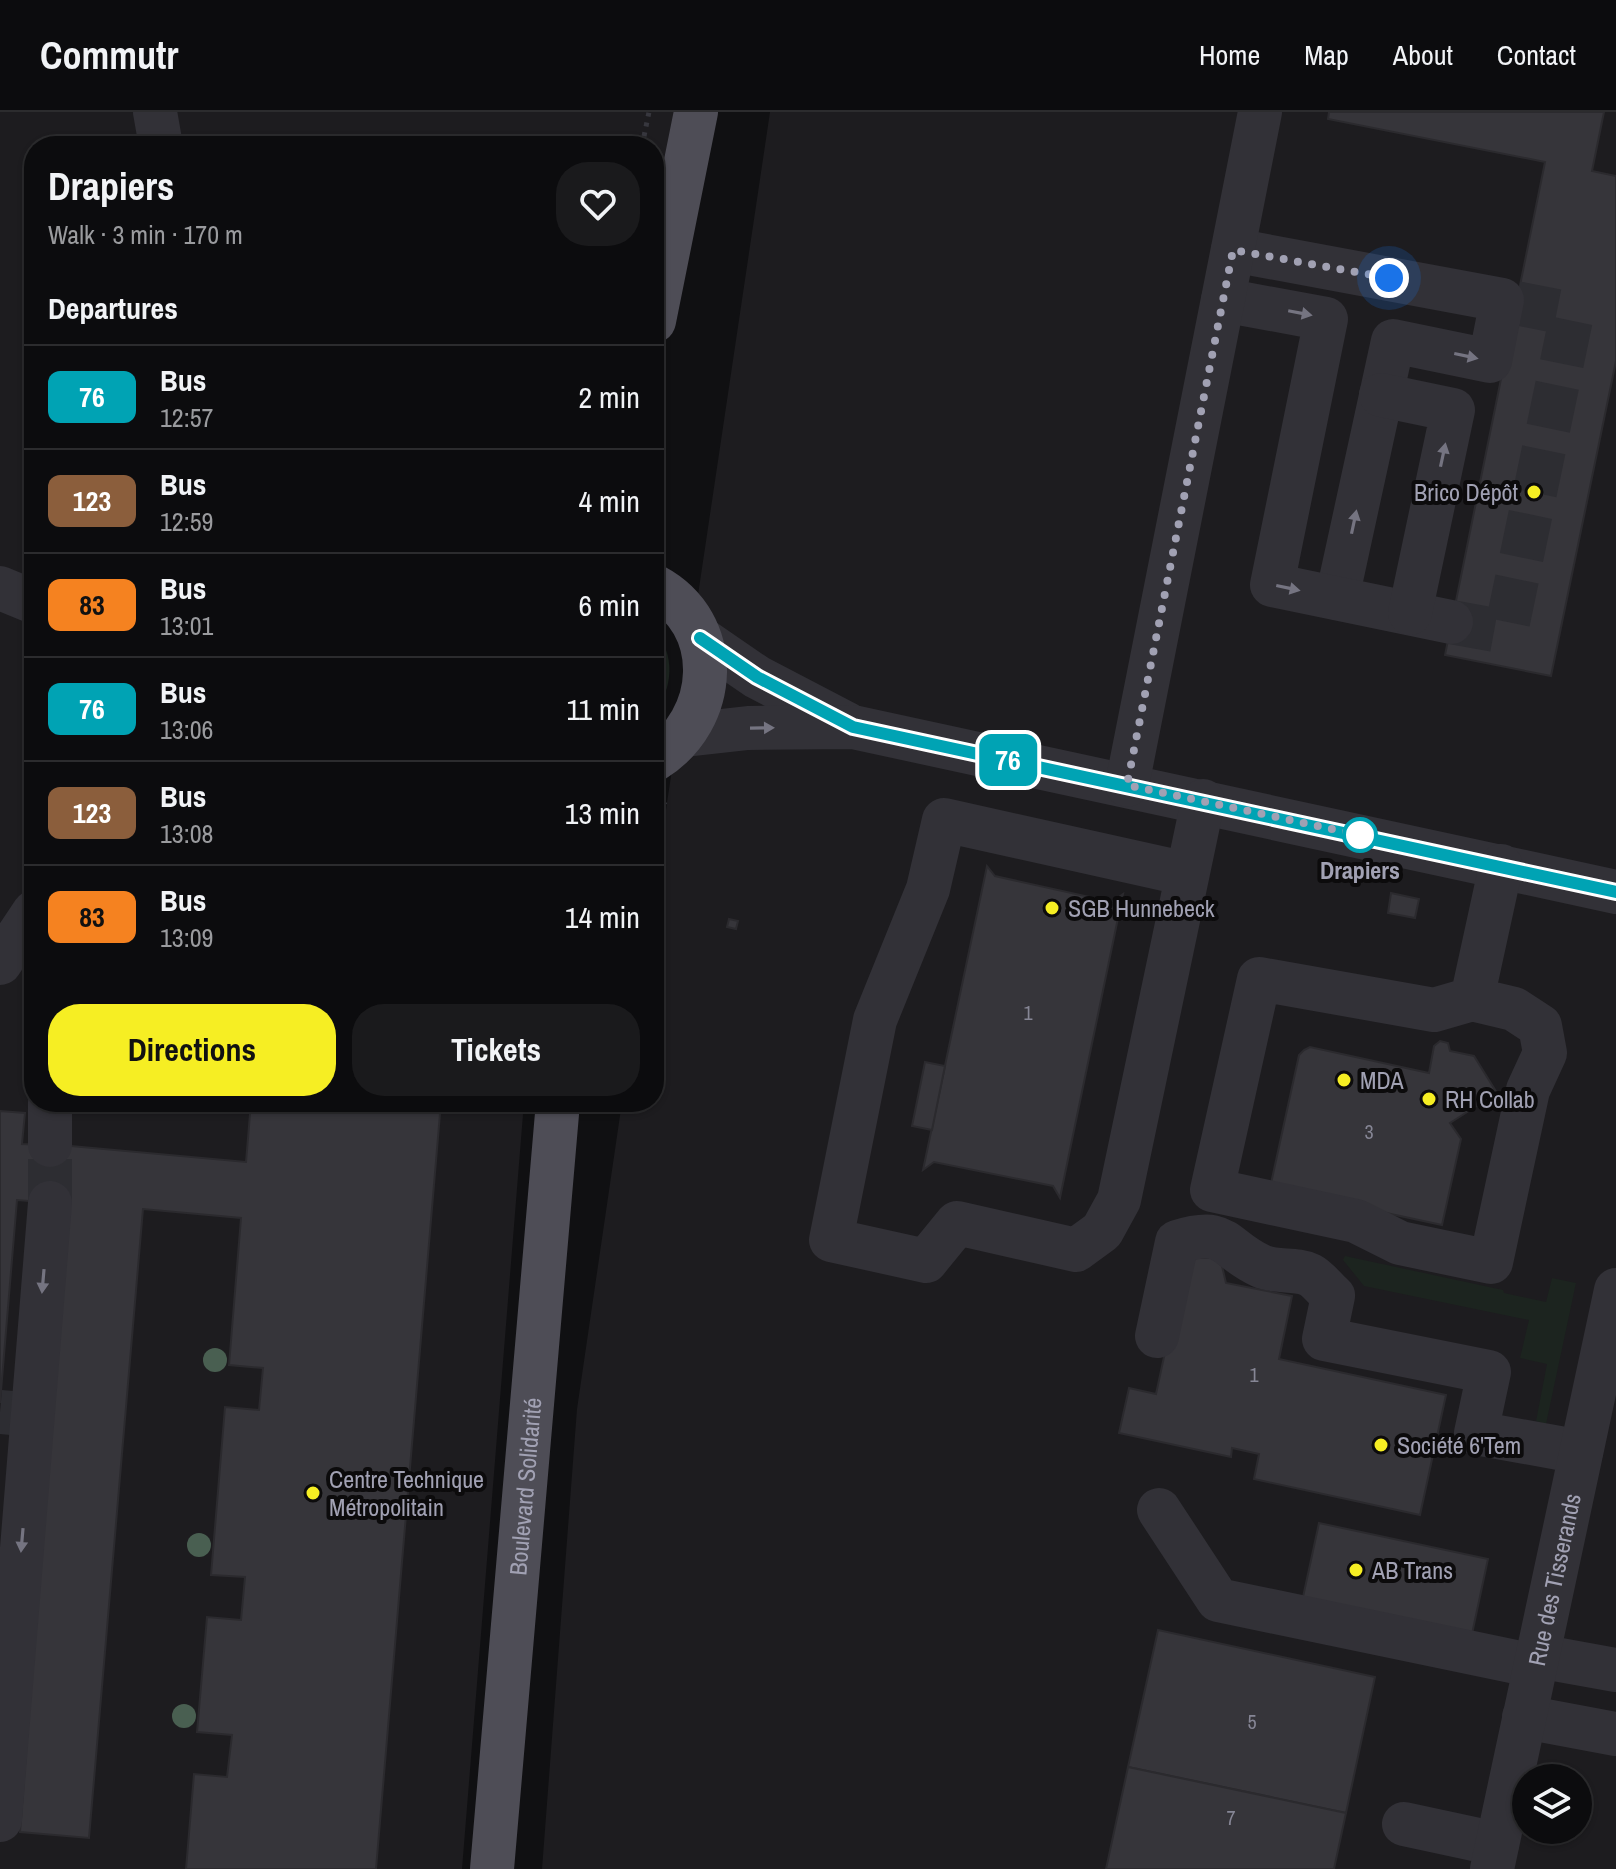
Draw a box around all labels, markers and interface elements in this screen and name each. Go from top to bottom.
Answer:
text: Commutr [40,30,178,81]
text: Home [1199,36,1260,74]
text: Map [1304,36,1349,74]
text: About [1393,36,1453,74]
text: Contact [1497,36,1576,74]
text: Drapiers [48,161,174,212]
button: heart [556,162,640,246]
text: Walk · 3 min · 170 m [48,217,243,252]
your location [1369,258,1409,298]
text: Departures [48,288,178,328]
one-way arrow [1288,308,1313,320]
one-way arrow [1454,350,1479,363]
text: Bus [160,360,206,400]
text: 2 min [578,377,640,417]
text: 76 [79,378,105,416]
text: 12:57 [160,400,213,435]
one-way arrow [1437,442,1450,467]
text: Bus [160,464,206,504]
place label: Brico Dépôt [1414,476,1519,508]
text: 4 min [578,481,640,521]
text: 123 [73,482,111,520]
marker: Brico Dépôt [1525,483,1543,501]
text: 12:59 [160,504,213,539]
one-way arrow [1348,509,1361,534]
text: Bus [160,568,206,608]
one-way arrow [1276,582,1301,595]
text: 6 min [578,585,640,625]
text: 83 [79,586,105,624]
text: 13:01 [160,608,213,643]
text: Bus [160,672,206,712]
text: 11 min [567,689,640,729]
text: 76 [79,690,105,728]
text: 13:06 [160,712,213,747]
one-way arrow [750,722,775,734]
line badge: 76 [972,734,1044,786]
text: 76 [995,741,1021,779]
text: Bus [160,776,206,816]
text: 13 min [565,793,640,833]
text: 123 [73,794,111,832]
text: 13:08 [160,816,213,851]
marker: Drapiers [1343,818,1377,852]
place label: Drapiers [1320,854,1400,886]
text: Bus [160,880,206,920]
place label: SGB Hunnebeck [1068,892,1215,924]
text: 14 min [565,897,640,937]
text: 83 [79,898,105,936]
marker: SGB Hunnebeck [1043,899,1061,917]
text: 13:09 [160,920,213,955]
house number: 1 [1023,999,1033,1026]
button: Directions [48,1004,336,1096]
button: Tickets [352,1004,640,1096]
place label: MDA [1360,1064,1405,1096]
marker: MDA [1335,1071,1353,1089]
place label: RH Collab [1445,1083,1535,1115]
marker: RH Collab [1420,1090,1438,1108]
house number: 3 [1364,1118,1374,1145]
one-way arrow [37,1269,50,1294]
house number: 1 [1249,1361,1259,1388]
street label: Boulevard Solidarité [501,1396,549,1577]
place label: Société 6'Tem [1397,1429,1521,1461]
marker: Société 6'Tem [1372,1436,1390,1454]
place label: Centre Technique Métropolitain [329,1463,484,1523]
marker: Centre Technique Métropolitain [304,1484,322,1502]
street label: Rue des Tisserands [1520,1490,1588,1669]
one-way arrow [15,1528,28,1553]
place label: AB Trans [1371,1554,1453,1586]
marker: AB Trans [1347,1561,1365,1579]
house number: 5 [1247,1708,1257,1735]
map controls [1512,1764,1592,1844]
button: layers [1512,1764,1592,1844]
house number: 7 [1226,1804,1236,1831]

